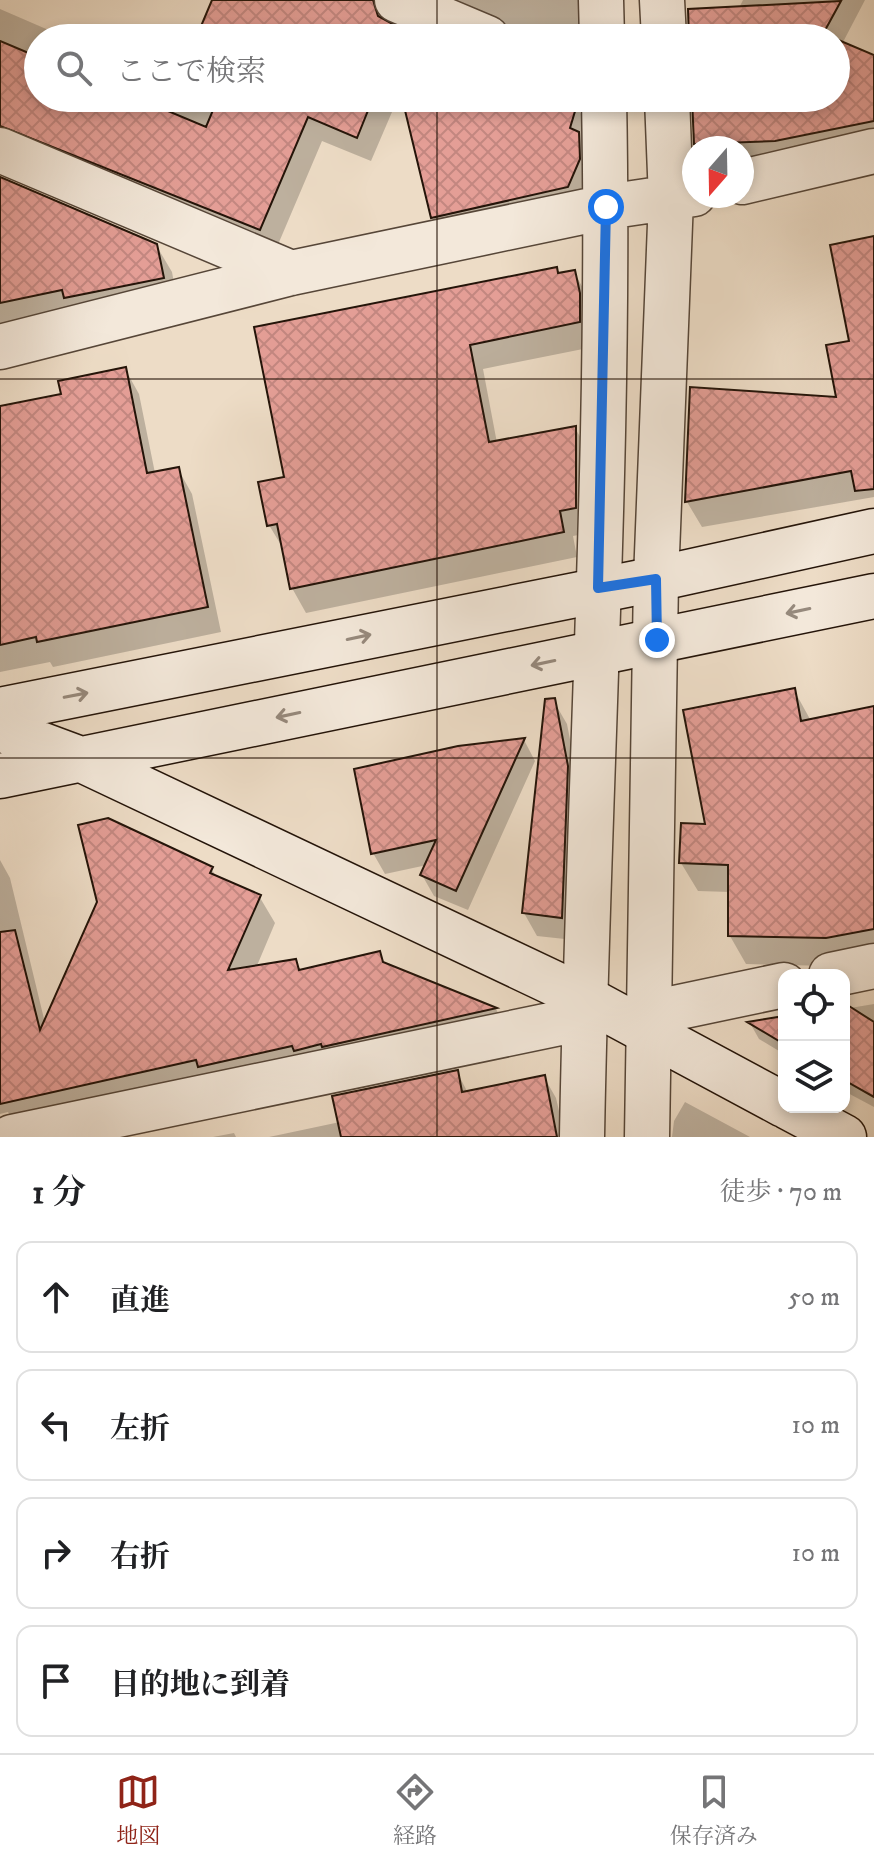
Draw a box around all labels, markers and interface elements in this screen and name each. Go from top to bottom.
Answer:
search box [24,24,850,112]
icon: search [52,46,96,90]
text: ここで検索 [116,54,266,91]
north arrow [682,136,754,208]
route start [588,189,624,225]
one-way arrow [785,604,811,619]
route end [639,622,675,658]
one-way arrow [345,629,371,644]
one-way arrow [530,656,556,671]
one-way arrow [63,686,89,701]
one-way arrow [276,708,301,723]
map controls [778,969,850,1113]
button: locate [778,969,850,1041]
button: layers [778,1041,850,1113]
text: 1 分 [32,1172,86,1214]
text: 徒歩 · 70 m [720,1176,842,1209]
icon: ahead [34,1275,78,1319]
text: 50 m [788,1281,840,1314]
text: 直進 [110,1283,170,1320]
icon: left [34,1403,78,1447]
text: 10 m [791,1409,840,1442]
text: 左折 [110,1411,170,1448]
icon: right [34,1531,78,1575]
text: 10 m [791,1537,840,1570]
text: 右折 [110,1539,170,1576]
icon: arrive [34,1659,78,1703]
text: 目的地に到着 [110,1667,290,1704]
tab: 地図 [116,1770,160,1850]
tab: 経路 [393,1770,437,1850]
tab: 保存済み [670,1770,758,1850]

